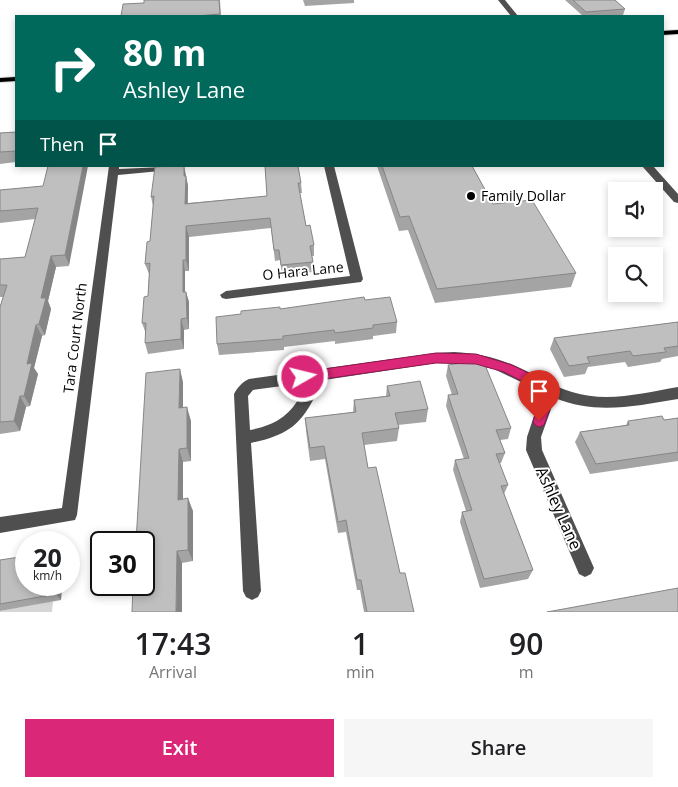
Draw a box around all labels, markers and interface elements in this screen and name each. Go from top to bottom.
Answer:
text: 80 m [123,29,206,76]
icon: right [40,35,105,100]
text: Ashley Lane [123,74,245,104]
icon: arrive [94,130,122,158]
text: Then [40,131,84,157]
map controls [608,182,663,302]
button: sound [608,182,663,237]
place label: Family Dollar [481,186,566,205]
marker: Family Dollar [465,190,477,202]
button: search [608,247,663,302]
street label: O Hara Lane [262,257,344,284]
street label: Tara Court North [58,282,91,394]
position arrow [276,350,328,402]
pin [518,370,560,421]
icon: arrive [525,377,553,405]
street label: Ashley Lane [531,463,587,553]
speed limit sign: 30 [90,531,155,596]
text: 20 [33,540,62,574]
text: km/h [33,567,62,584]
text: 17:43 [135,623,211,664]
text: 1 [352,623,369,664]
text: 90 [509,623,543,664]
text: Arrival [149,661,197,683]
text: min [346,661,375,683]
text: m [519,661,534,683]
button: Exit [25,719,334,777]
button: Share [344,719,653,777]

